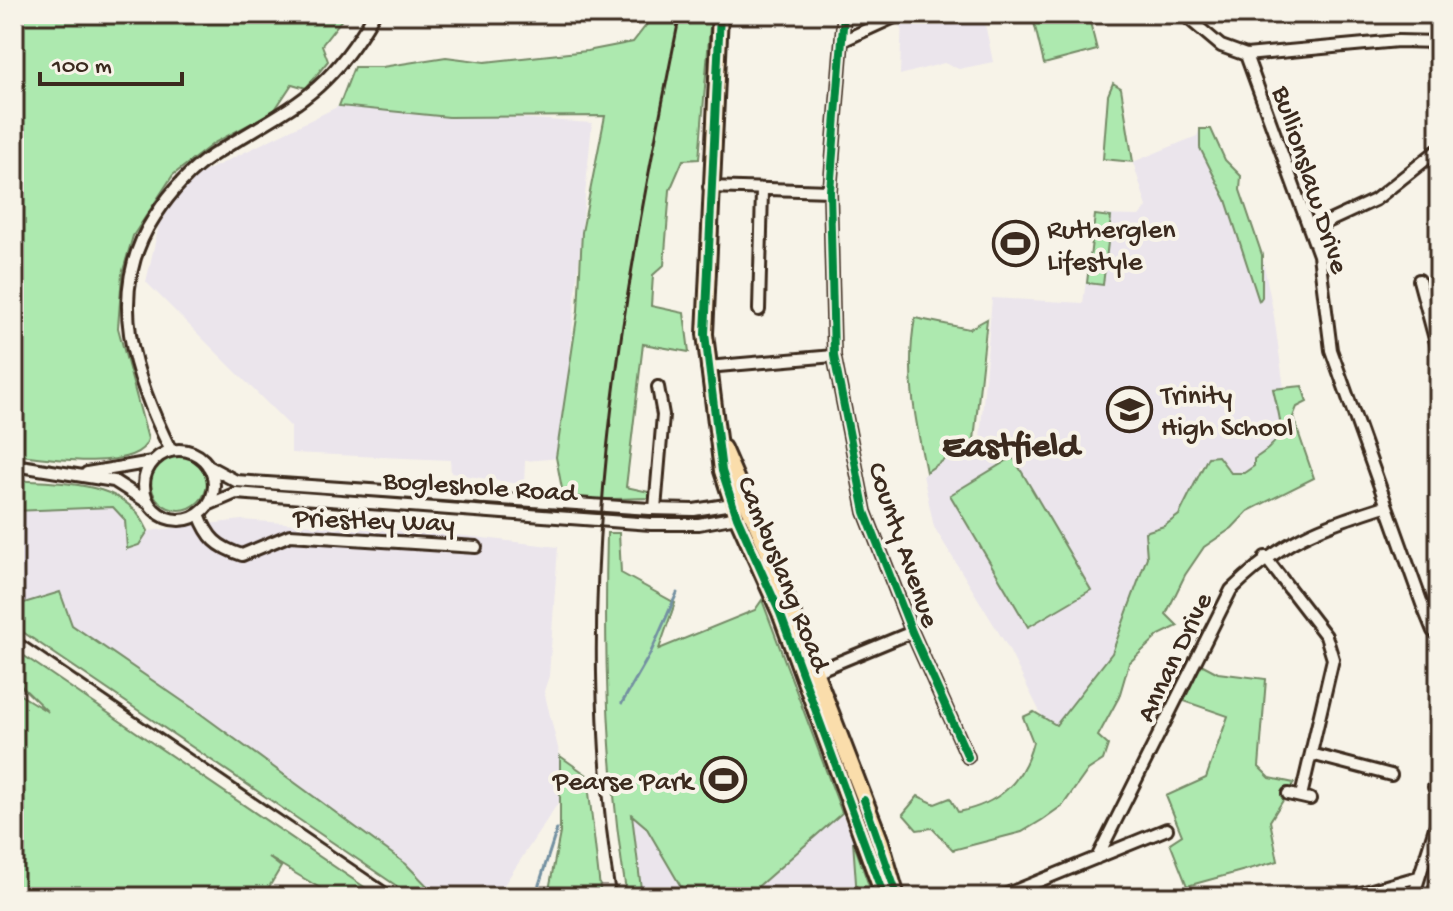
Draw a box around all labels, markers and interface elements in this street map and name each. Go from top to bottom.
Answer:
scale bar [40,36,182,86]
text: 100 m [51,53,112,82]
street label: Bullionslaw Drive [1263,82,1355,279]
place label: Rutherglen Lifestyle [1047,215,1176,280]
sports icon: Rutherglen Lifestyle [992,219,1040,267]
place label: Trinity High School [1159,381,1293,446]
school or university icon: Trinity High School [1106,385,1154,433]
district label: Eastfield [943,427,1083,470]
street label: County Avenue [858,459,946,633]
street label: Bogleshole Road [381,465,580,512]
street label: Cambuslang Road [728,472,837,679]
street label: Priestley Way [291,503,455,542]
street label: Annan Drive [1131,588,1222,728]
sports icon: Pearse Park [700,755,748,803]
place label: Pearse Park [552,767,696,800]

